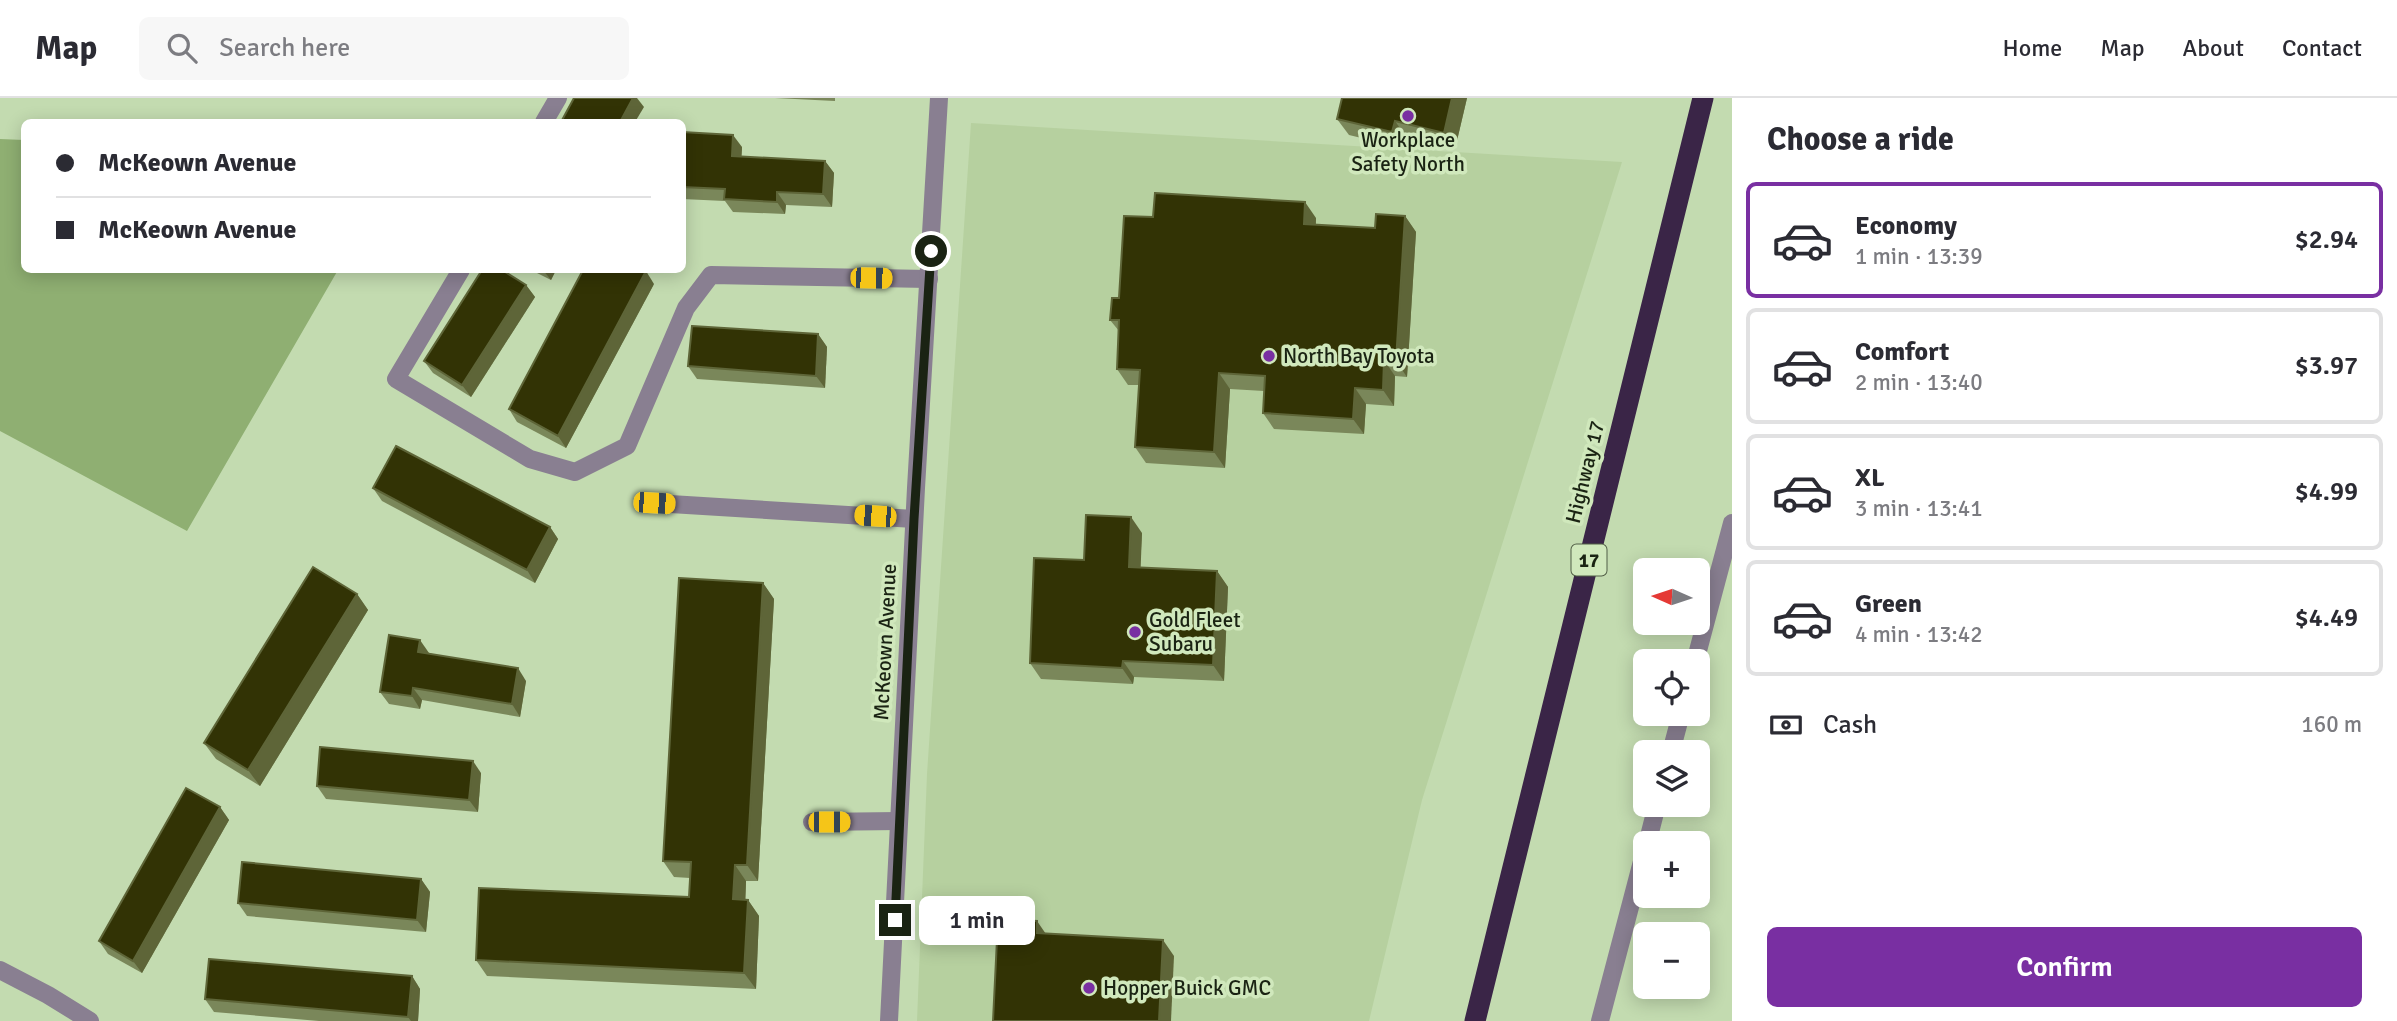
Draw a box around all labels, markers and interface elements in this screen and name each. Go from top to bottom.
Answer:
search box [139,17,629,80]
text: Map [35,28,97,69]
icon: search [163,29,201,67]
text: Search here [219,32,350,64]
text: Home [2002,33,2062,63]
text: Map [2100,33,2145,63]
text: About [2183,33,2244,63]
text: Contact [2282,33,2362,63]
marker: Workplace Safety North [1400,108,1416,124]
text: Choose a ride [1767,120,1954,159]
place label: Workplace Safety North [1351,127,1465,177]
text: McKeown Avenue [98,147,296,179]
icon: car [1771,209,1834,272]
text: Economy [1855,210,1957,242]
text: McKeown Avenue [98,214,296,246]
text: $2.94 [2295,224,2358,256]
route start [915,235,947,267]
text: 1 min · 13:39 [1855,242,1983,271]
car [850,267,893,289]
icon: car [1771,335,1834,398]
text: Comfort [1855,336,1949,368]
place label: North Bay Toyota [1283,343,1435,369]
marker: North Bay Toyota [1261,348,1277,364]
text: $3.97 [2295,350,2358,382]
text: 2 min · 13:40 [1855,368,1983,397]
street label: Highway 17 [1560,418,1610,526]
icon: car [1771,461,1834,524]
text: XL [1855,462,1885,494]
text: $4.99 [2295,476,2358,508]
car [633,491,676,515]
text: 3 min · 13:41 [1855,494,1983,523]
car [854,504,897,528]
road number: 17 [1572,544,1606,575]
north arrow [1633,558,1710,635]
map controls [1633,558,1710,999]
street label: McKeown Avenue [868,563,902,721]
icon: car [1771,587,1834,650]
text: Green [1855,588,1922,620]
text: $4.49 [2295,602,2358,634]
place label: Gold Fleet Subaru [1149,607,1241,657]
text: 4 min · 13:42 [1855,620,1983,649]
marker: Gold Fleet Subaru [1127,624,1143,640]
button: locate [1633,649,1710,726]
icon: cash [1767,706,1805,744]
text: Cash [1823,709,1877,741]
text: 160 m [2301,710,2362,739]
button: layers [1633,740,1710,817]
car [809,812,851,833]
button: + [1633,831,1710,908]
callout: 1 min [920,896,1035,944]
route end [879,904,911,936]
text: 1 min [949,906,1005,935]
button: − [1633,922,1710,999]
button: Confirm [1767,927,2362,1007]
place label: Hopper Buick GMC [1103,975,1271,1001]
marker: Hopper Buick GMC [1081,980,1097,996]

